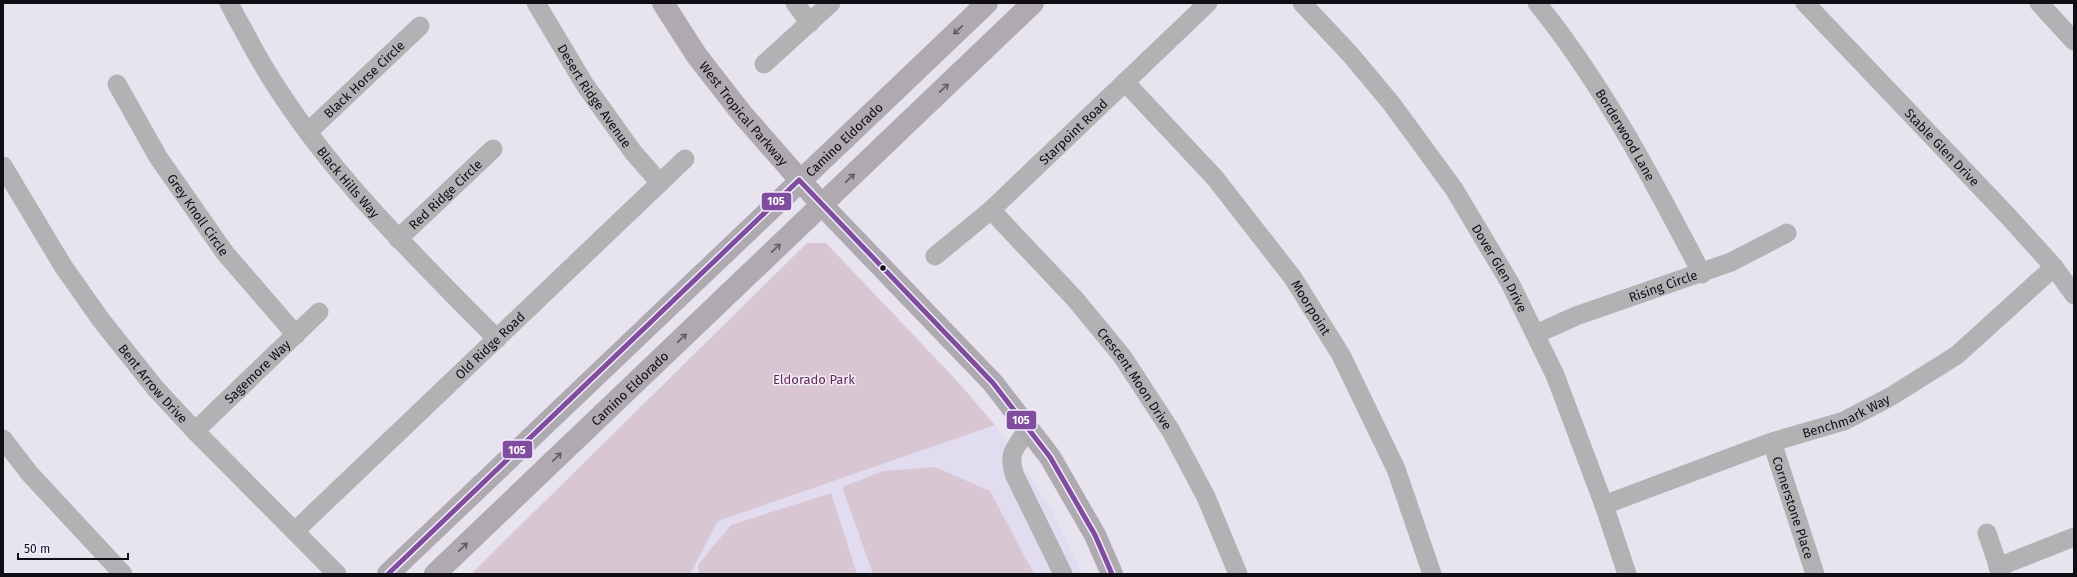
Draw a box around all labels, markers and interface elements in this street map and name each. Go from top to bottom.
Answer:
one-way arrow [954,25,964,34]
street label: Black Horse Circle [320,37,407,121]
street label: Desert Ridge Avenue [555,41,635,151]
street label: West Tropical Parkway [697,58,791,169]
one-way arrow [939,83,949,93]
street label: Borderwood Lane [1593,86,1658,183]
street label: Starpoint Road [1036,96,1110,168]
street label: Camino Eldorado [802,99,886,180]
street label: Stable Glen Drive [1902,105,1983,189]
street label: Black Hills Way [314,144,383,221]
street label: Red Ridge Circle [406,156,485,232]
street label: Grey Knoll Circle [164,171,232,258]
one-way arrow [845,173,855,182]
line badge: 105 [761,192,792,211]
text: 105 [767,195,785,208]
street label: Dover Glen Drive [1469,221,1530,314]
one-way arrow [771,244,781,253]
unlabelled marker [878,263,888,273]
street label: Rising Circle [1627,267,1699,305]
street label: Moorpoint [1289,277,1334,338]
street label: Old Ridge Road [452,309,528,382]
street label: Crescent Moon Drive [1094,325,1175,432]
one-way arrow [677,333,687,343]
street label: Sagemore Way [221,336,293,406]
street label: Bent Arrow Drive [116,341,191,426]
street label: Camino Eldorado [588,348,671,428]
park label: Eldorado Park [773,372,855,387]
street label: Benchmark Way [1800,391,1893,440]
line badge: 105 [1006,410,1037,430]
text: 105 [1012,414,1030,427]
line badge: 105 [502,440,533,459]
text: 105 [508,444,526,457]
one-way arrow [552,452,562,462]
street label: Cornerstone Place [1770,454,1817,561]
scale bar [18,535,128,561]
text: 50 m [24,542,50,556]
one-way arrow [458,543,468,552]

